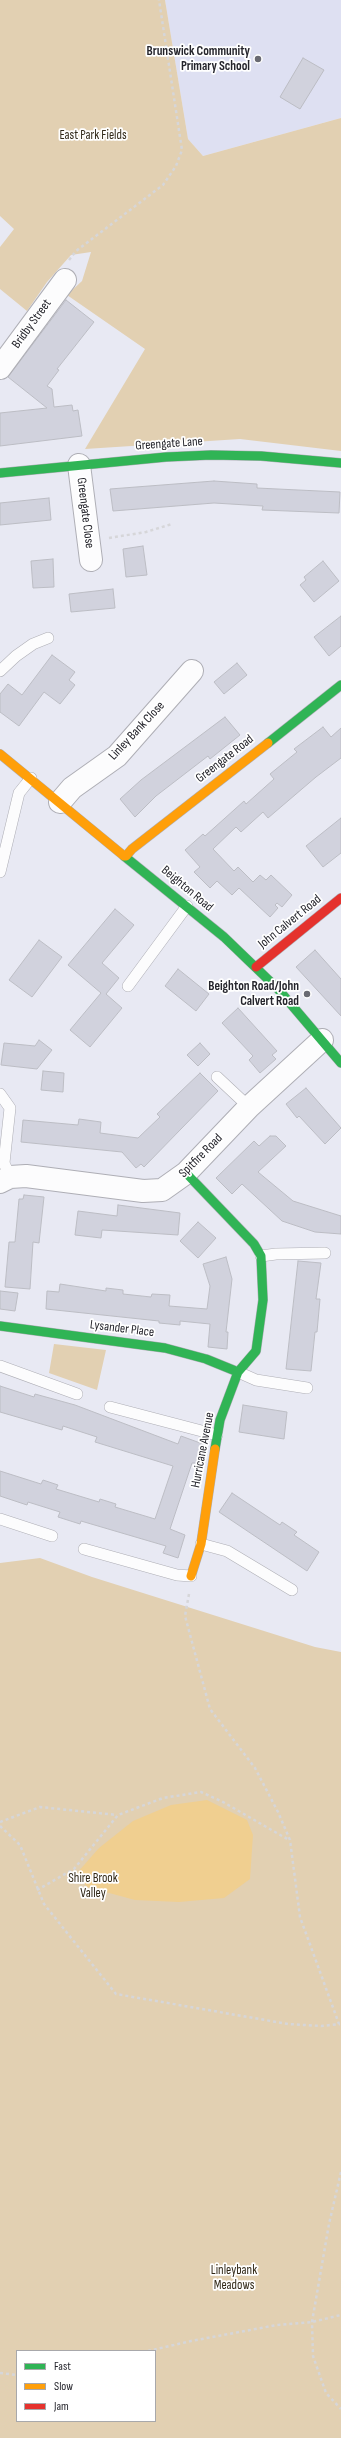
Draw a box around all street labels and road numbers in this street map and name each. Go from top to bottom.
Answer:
street label: Bridby Street [9,296,55,352]
street label: Greengate Lane [135,434,203,454]
street label: Greengate Close [73,477,97,549]
street label: Linley Bank Close [106,698,168,764]
street label: Greengate Road [193,732,257,786]
street label: Beighton Road [158,863,216,915]
street label: John Calvert Road [255,892,325,952]
street label: Spitfire Road [176,1131,226,1181]
street label: Lysander Place [89,1317,155,1341]
street label: Hurricane Avenue [188,1411,218,1489]

